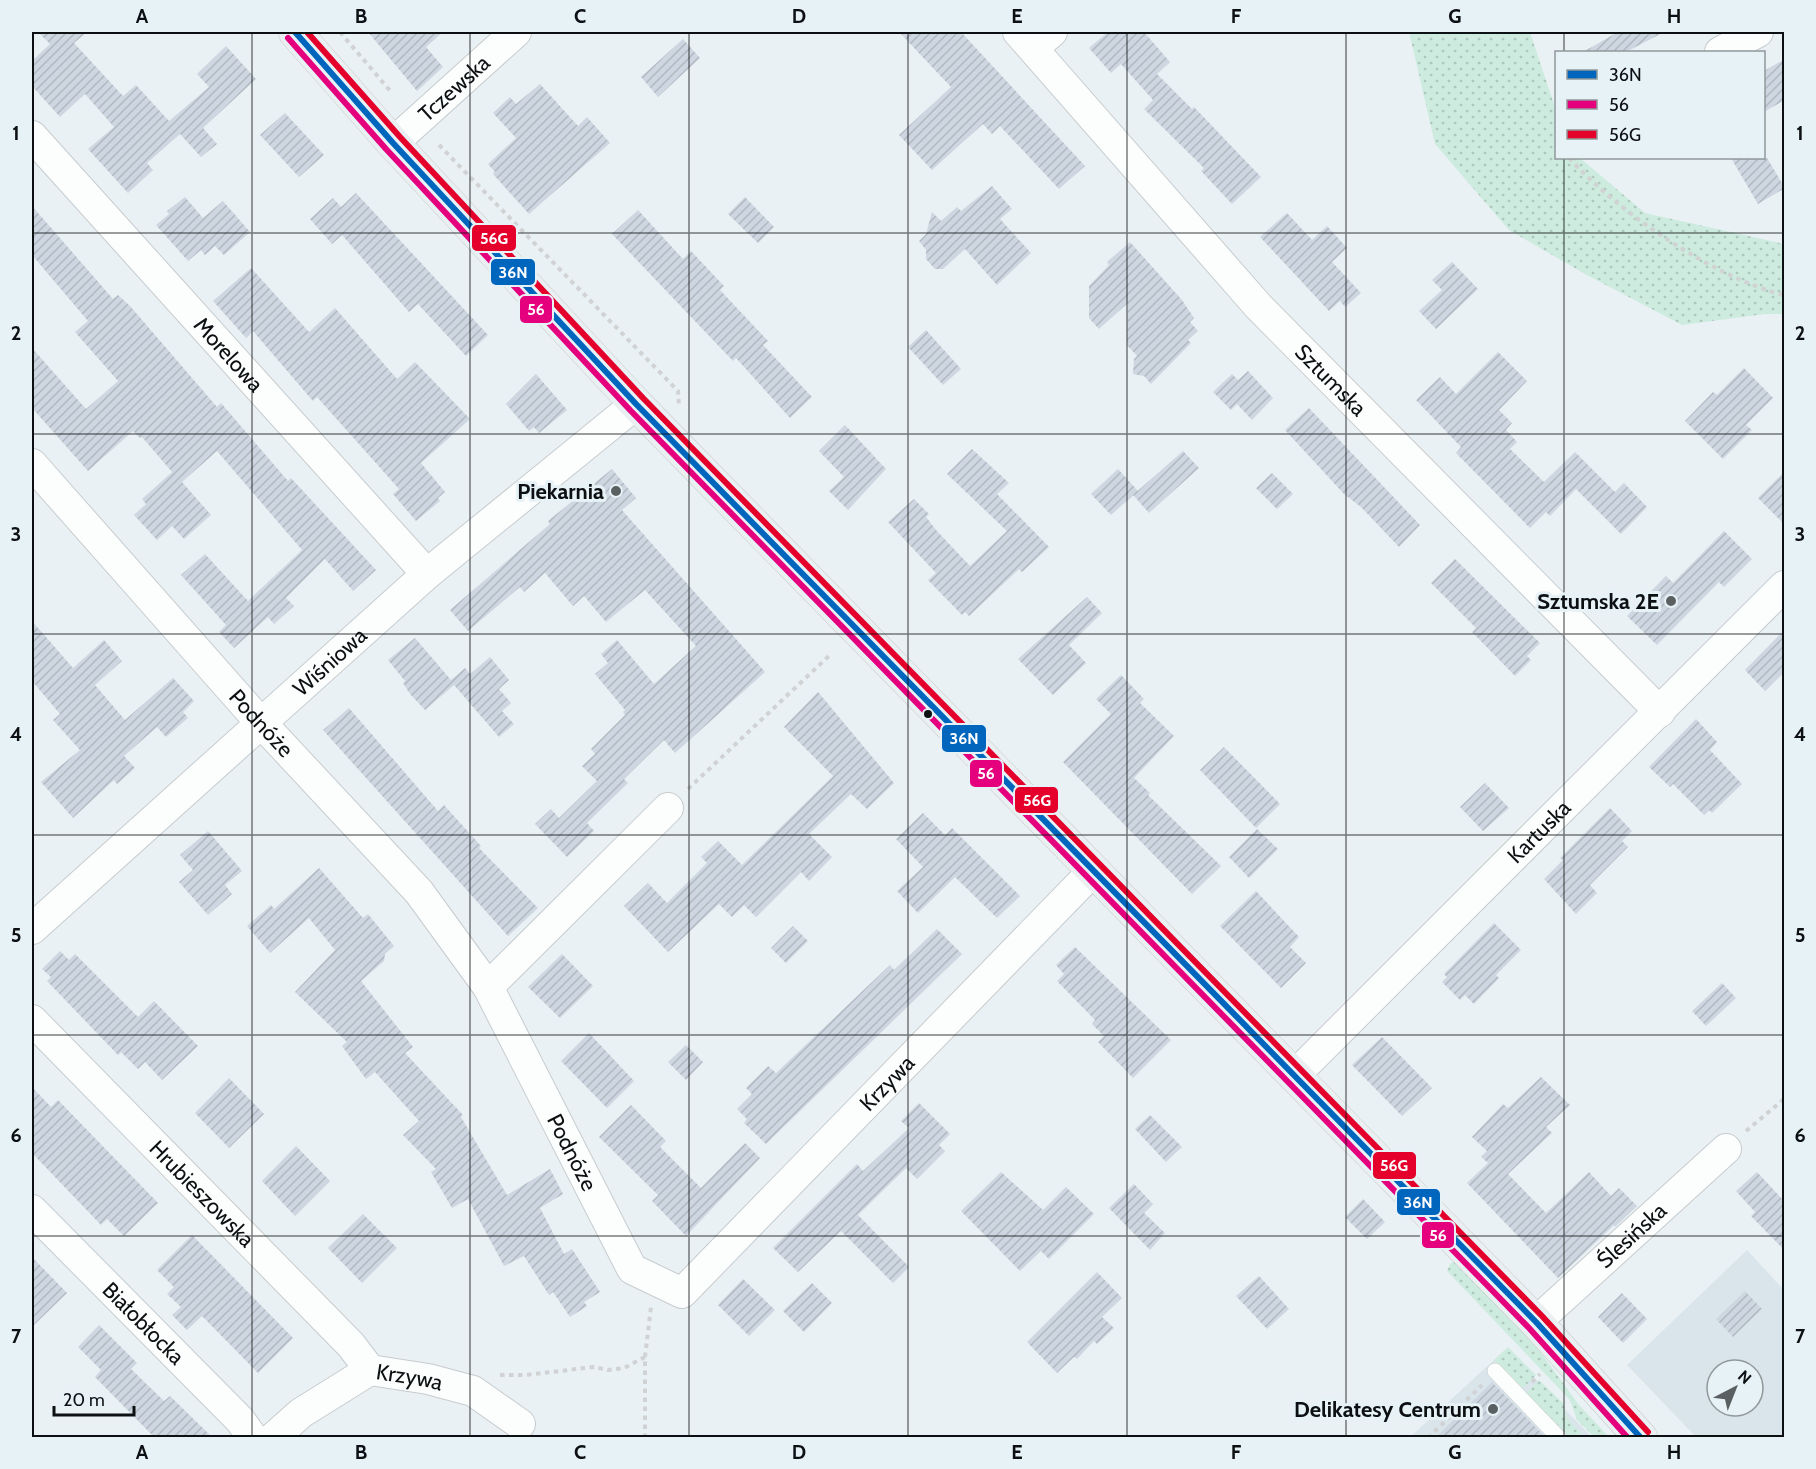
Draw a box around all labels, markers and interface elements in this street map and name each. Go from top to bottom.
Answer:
text: A [136,4,149,28]
text: B [355,4,367,28]
text: C [574,4,586,28]
text: D [792,4,806,28]
text: E [1011,4,1023,28]
text: F [1231,4,1242,28]
text: G [1448,4,1462,28]
text: H [1667,4,1681,28]
street label: Tczewska [413,49,495,127]
legend [1555,51,1765,159]
text: 36N [1609,64,1642,86]
text: 56 [1609,94,1629,116]
text: 1 [12,121,20,145]
text: 1 [1796,121,1804,145]
text: 56G [1609,124,1641,146]
line badge: 56G [471,224,517,252]
text: 56G [480,229,508,248]
line badge: 36N [490,258,536,286]
text: 36N [499,263,527,282]
line badge: 56 [519,295,553,324]
text: 56 [527,300,545,319]
street label: Morelowa [188,311,270,398]
text: 2 [11,321,21,345]
text: 2 [1795,321,1805,345]
street label: Sztumska [1290,338,1373,422]
place label: Piekarnia [517,478,604,505]
marker: Piekarnia [609,484,623,498]
text: 3 [11,522,21,546]
text: 3 [1795,522,1805,546]
place label: Sztumska 2E [1537,588,1659,615]
marker: Sztumska 2E [1664,594,1678,608]
street label: Wiśniowa [287,621,372,702]
street label: Podnóże [224,683,299,762]
unlabelled marker [922,708,934,720]
text: 4 [10,722,22,746]
text: 4 [1794,722,1806,746]
line badge: 36N [941,724,987,753]
text: 36N [950,729,978,748]
line badge: 56 [969,759,1003,788]
text: 56 [977,764,995,783]
line badge: 56G [1014,786,1059,814]
text: 56G [1023,791,1051,810]
street label: Kartuska [1501,794,1576,869]
text: 5 [11,923,21,947]
text: 5 [1795,923,1805,947]
street label: Krzywa [854,1049,920,1116]
street label: Podnóże [542,1109,603,1195]
text: 6 [10,1123,22,1147]
text: 6 [1794,1123,1806,1147]
street label: Hrubieszowska [144,1135,261,1253]
line badge: 56G [1372,1151,1417,1180]
text: 56G [1380,1156,1408,1175]
line badge: 36N [1396,1188,1441,1216]
text: 36N [1404,1193,1432,1212]
street label: Ślesińska [1591,1196,1672,1274]
line badge: 56 [1421,1221,1455,1249]
text: 56 [1429,1226,1447,1245]
street label: Białobłocka [97,1276,191,1370]
text: 7 [11,1324,22,1348]
text: 7 [1795,1324,1806,1348]
street label: Krzywa [374,1358,447,1396]
north arrow [1705,1358,1765,1418]
text: N [1734,1366,1755,1388]
scale bar [54,1379,134,1417]
text: 20 m [63,1389,105,1411]
place label: Delikatesy Centrum [1294,1396,1481,1423]
marker: Delikatesy Centrum [1486,1402,1500,1416]
text: A [136,1440,149,1464]
text: B [355,1440,367,1464]
text: C [574,1440,586,1464]
text: D [792,1440,806,1464]
text: E [1011,1440,1023,1464]
text: F [1231,1440,1242,1464]
text: G [1448,1440,1462,1464]
text: H [1667,1440,1681,1464]

